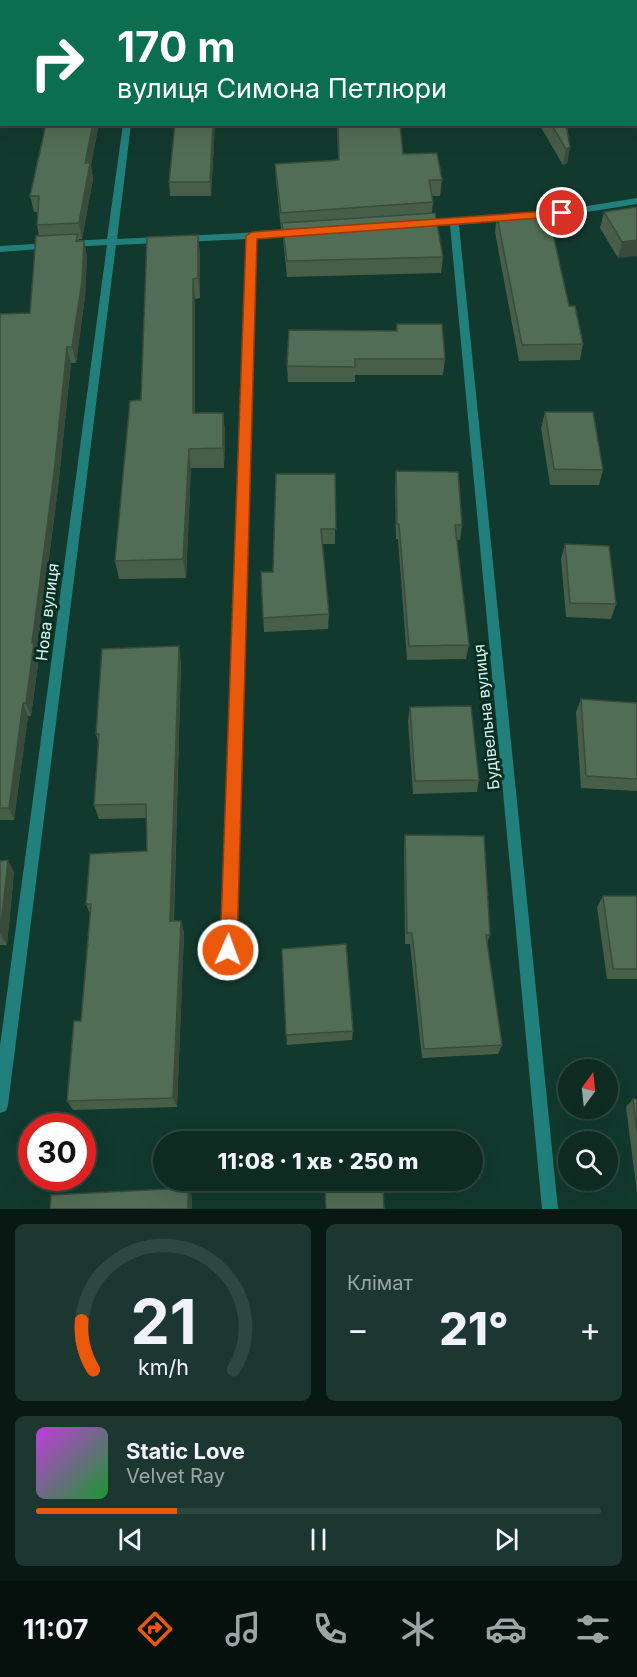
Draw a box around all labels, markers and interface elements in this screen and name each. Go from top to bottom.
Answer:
text: 170 m [117,21,235,72]
icon: right [18,24,96,102]
text: вулиця Симона Петлюри [117,72,447,105]
pin [536,187,587,238]
icon: arrive [545,196,578,229]
street label: Нова вулиця [31,562,63,662]
street label: Будівельна вулиця [468,643,504,791]
position arrow [196,918,260,982]
north arrow [558,1059,618,1119]
map controls [558,1059,618,1191]
speed limit sign: 30 [18,1113,96,1191]
button: search [558,1131,618,1191]
text: 11:08 · 1 хв · 250 m [218,1148,418,1174]
text: Клімат [347,1271,413,1295]
text: 21 [130,1284,196,1359]
text: 21° [439,1301,509,1356]
text: − [347,1309,369,1349]
text: + [579,1309,601,1349]
text: km/h [138,1354,188,1380]
text: Static Love [126,1438,245,1464]
text: Velvet Ray [126,1464,225,1488]
icon: previous [114,1523,147,1556]
icon: pause [302,1523,335,1556]
icon: next [490,1523,523,1556]
icon: directions [134,1608,176,1650]
icon: music [222,1608,264,1650]
icon: phone [309,1608,351,1650]
icon: climate [397,1608,439,1650]
icon: car [485,1608,527,1650]
icon: filters [572,1608,614,1650]
text: 11:07 [23,1613,88,1646]

